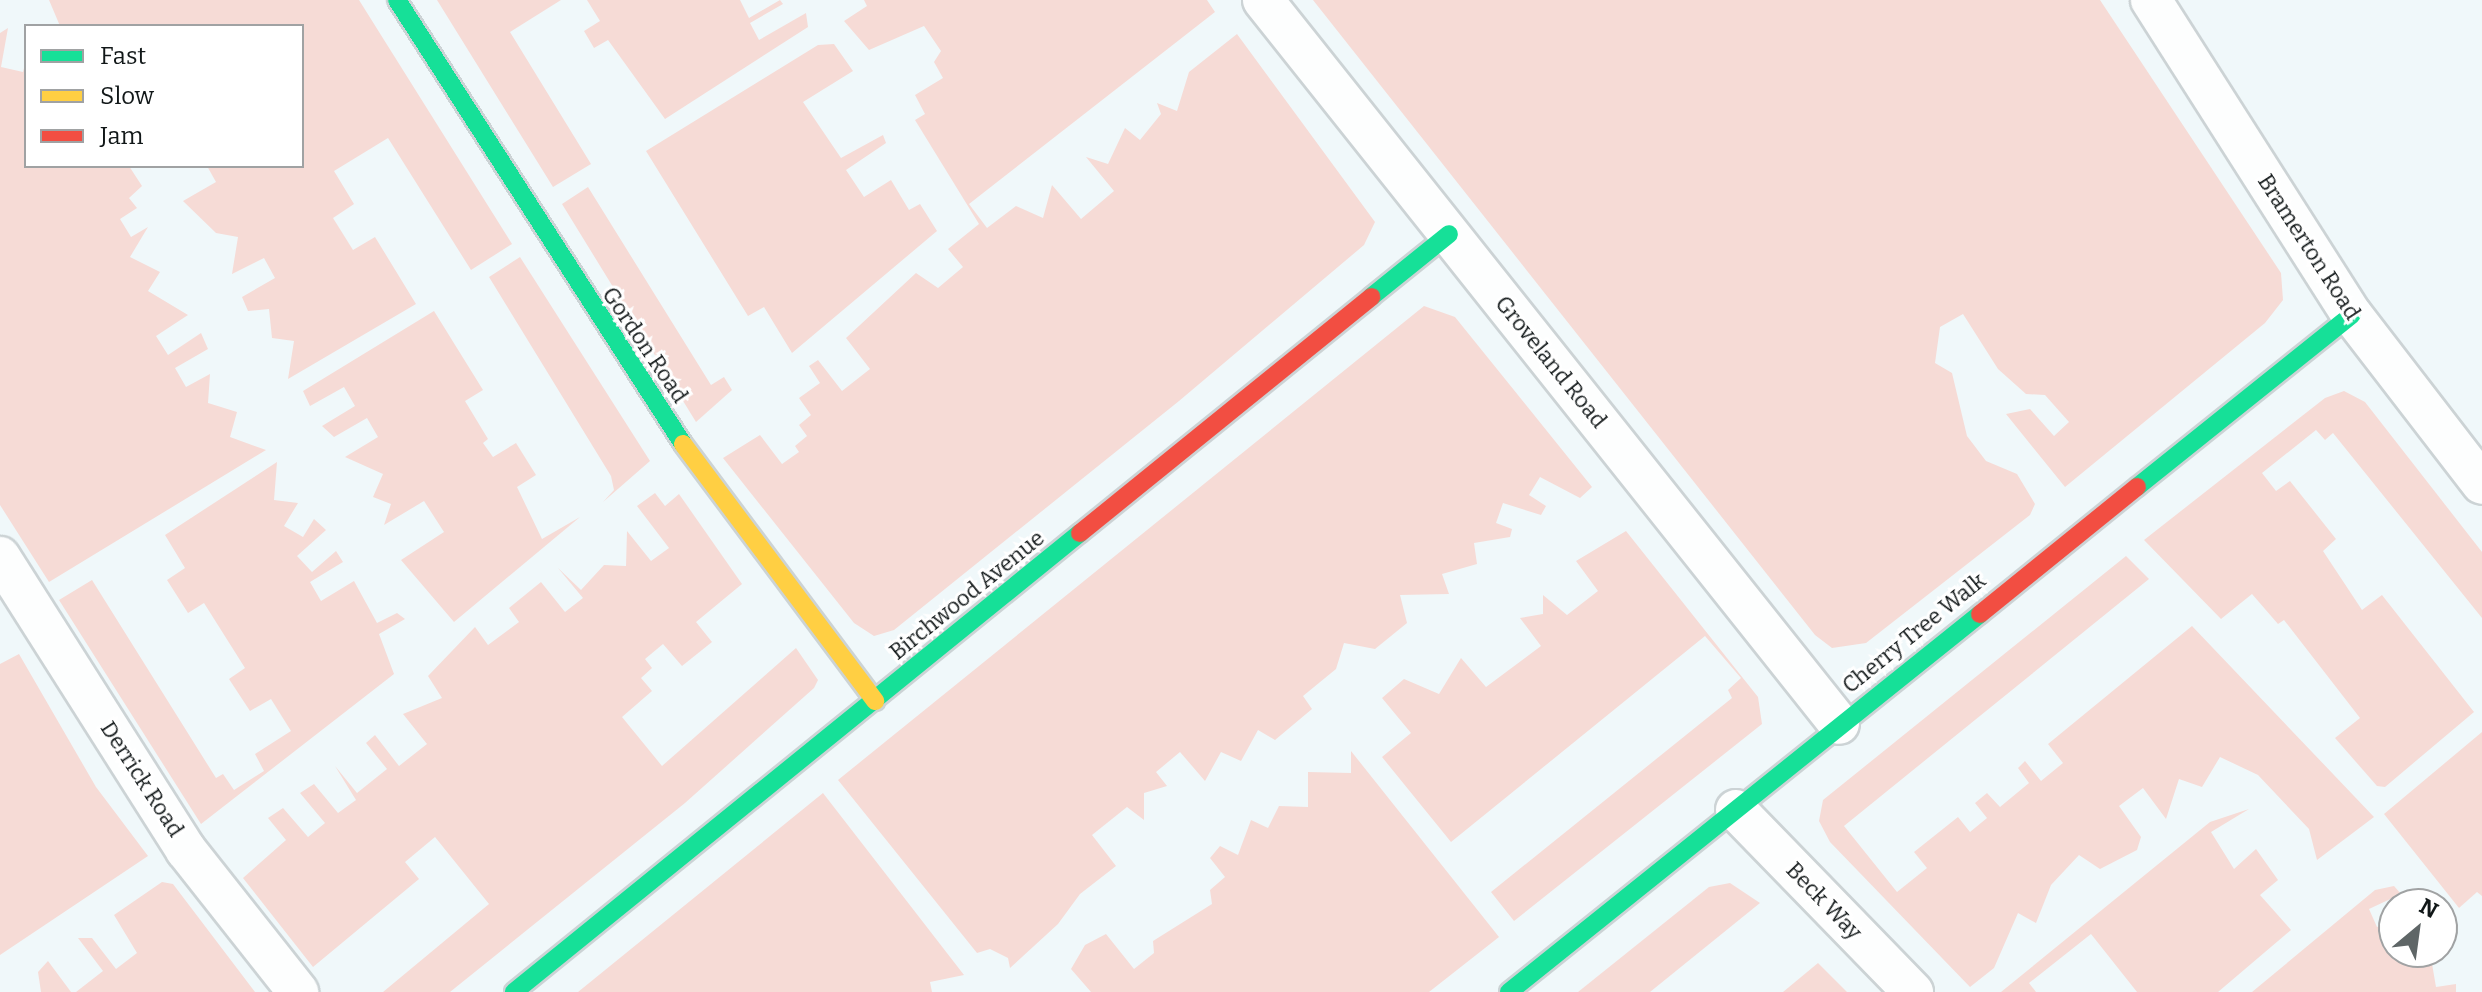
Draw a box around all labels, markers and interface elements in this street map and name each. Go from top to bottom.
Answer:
legend [24,24,304,168]
text: Fast [100,42,146,70]
text: Slow [100,82,154,110]
text: Jam [100,122,143,150]
street label: Bramerton Road [2252,169,2366,325]
street label: Gordon Road [597,282,693,408]
street label: Groveland Road [1490,291,1612,433]
street label: Birchwood Avenue [885,525,1049,665]
street label: Cherry Tree Walk [1837,567,1991,699]
street label: Derrick Road [95,716,189,842]
street label: Beck Way [1781,857,1867,945]
north arrow [2378,888,2458,968]
text: N [2415,892,2443,924]

